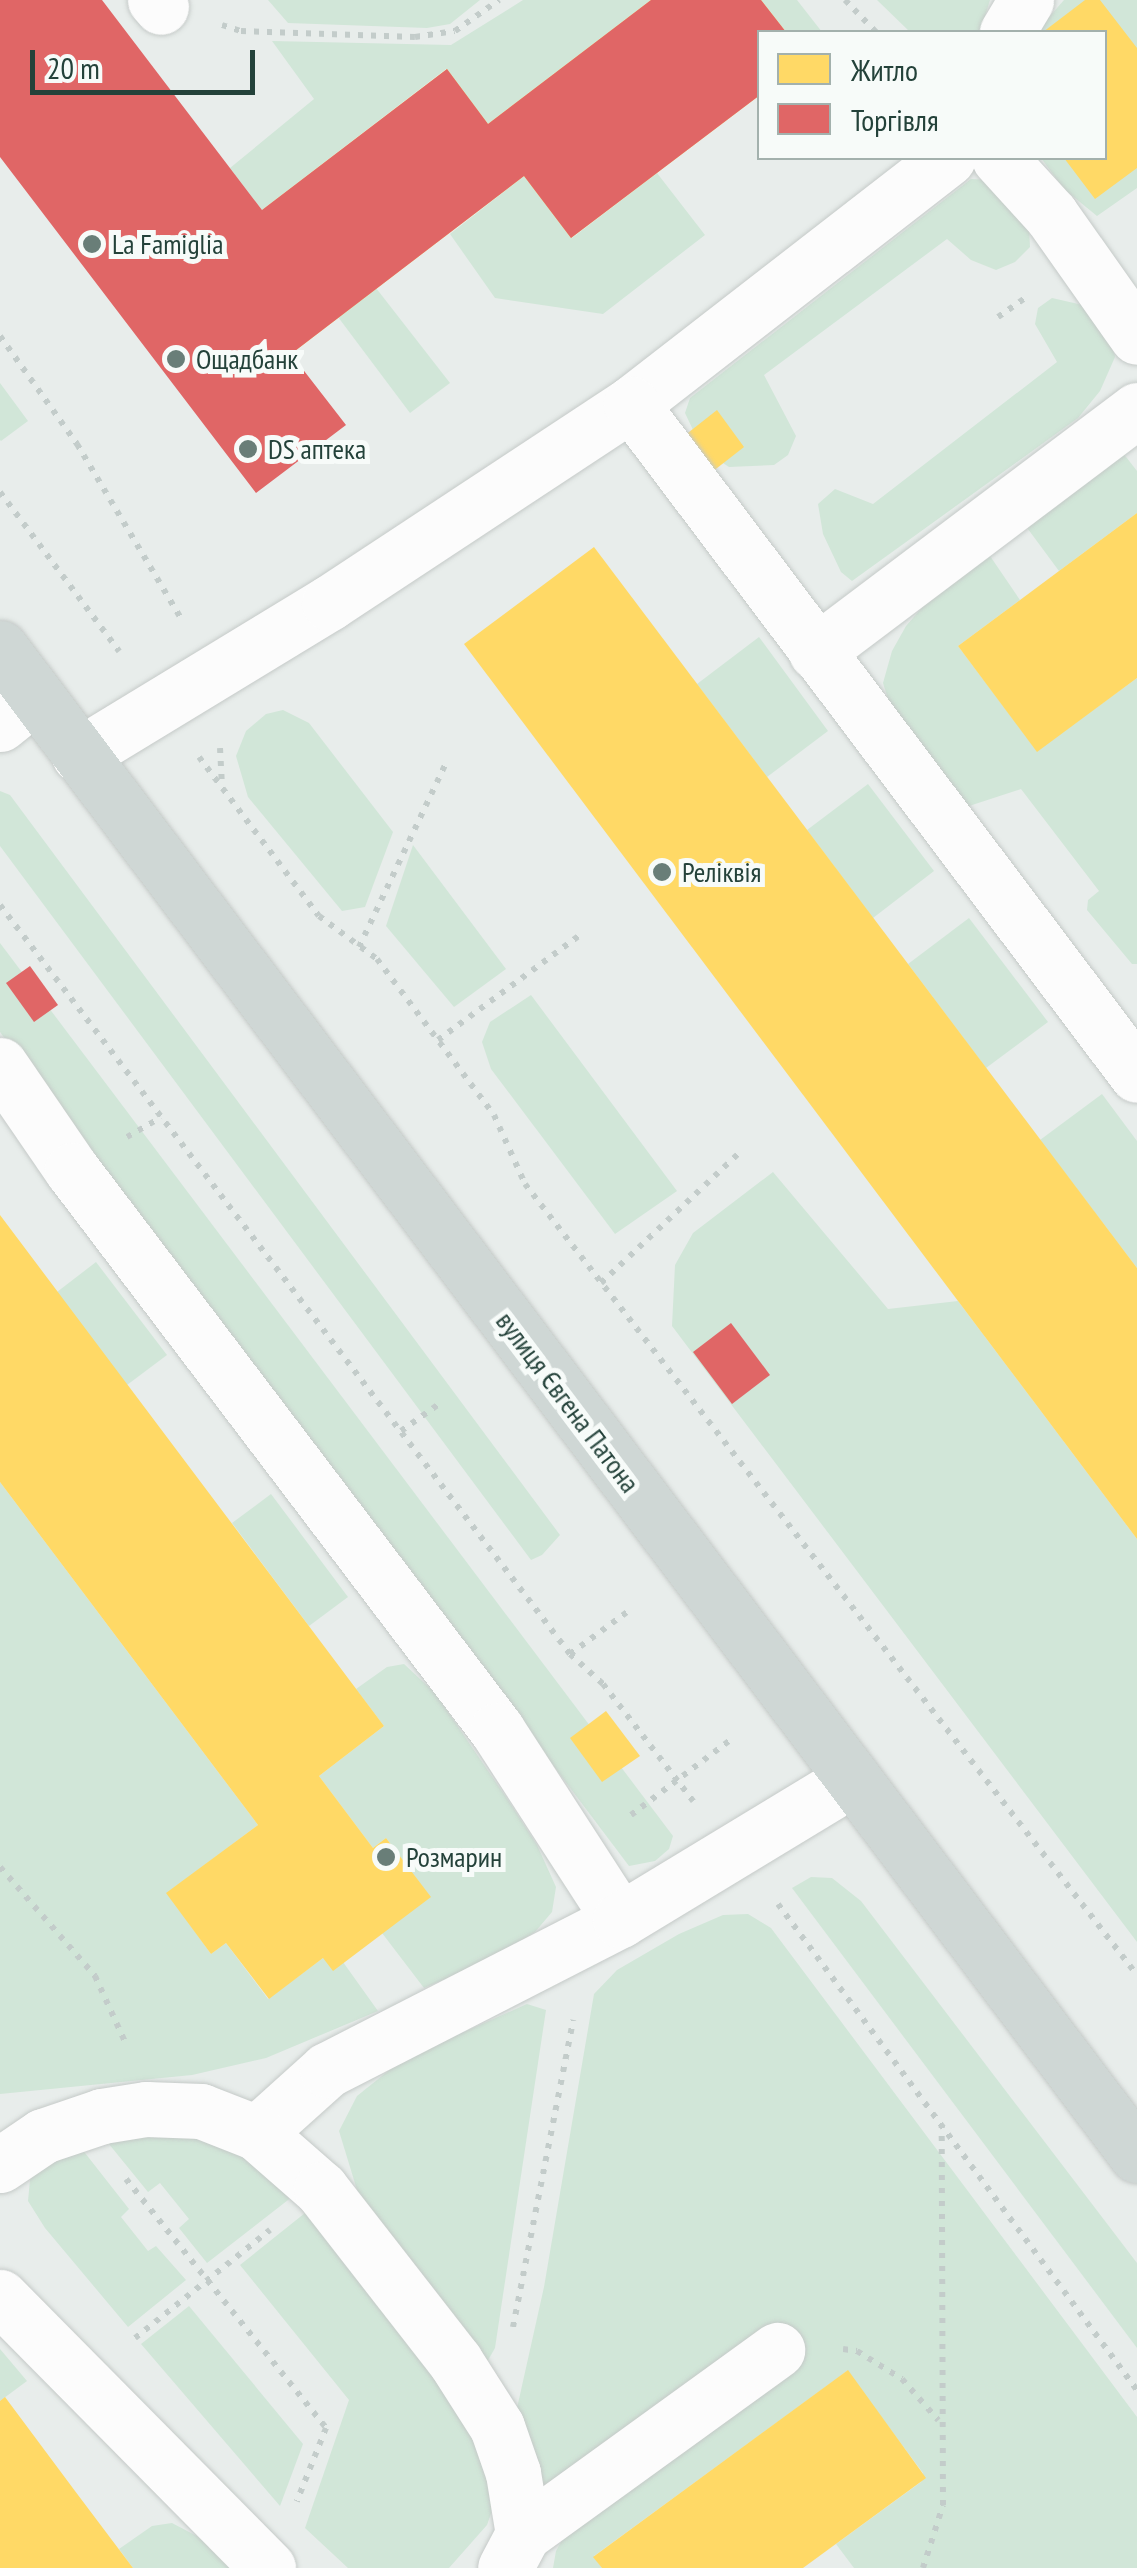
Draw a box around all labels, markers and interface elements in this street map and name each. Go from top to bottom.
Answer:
scale bar [35,30,260,92]
legend [757,30,1107,160]
text: 20 m [47,48,100,87]
text: Житло [851,50,918,89]
text: Торгівля [851,100,939,139]
place label: La Famiglia [112,227,223,261]
marker: La Famiglia [81,233,103,255]
place label: Ощадбанк [196,342,298,376]
marker: Ощадбанк [165,348,187,370]
place label: DS аптека [268,432,366,466]
marker: DS аптека [237,438,259,460]
place label: Реліквія [682,855,761,889]
marker: Реліквія [651,861,673,883]
street label: вулиця Євгена Патона [489,1305,647,1499]
place label: Розмарин [406,1840,502,1874]
marker: Розмарин [375,1846,397,1868]

